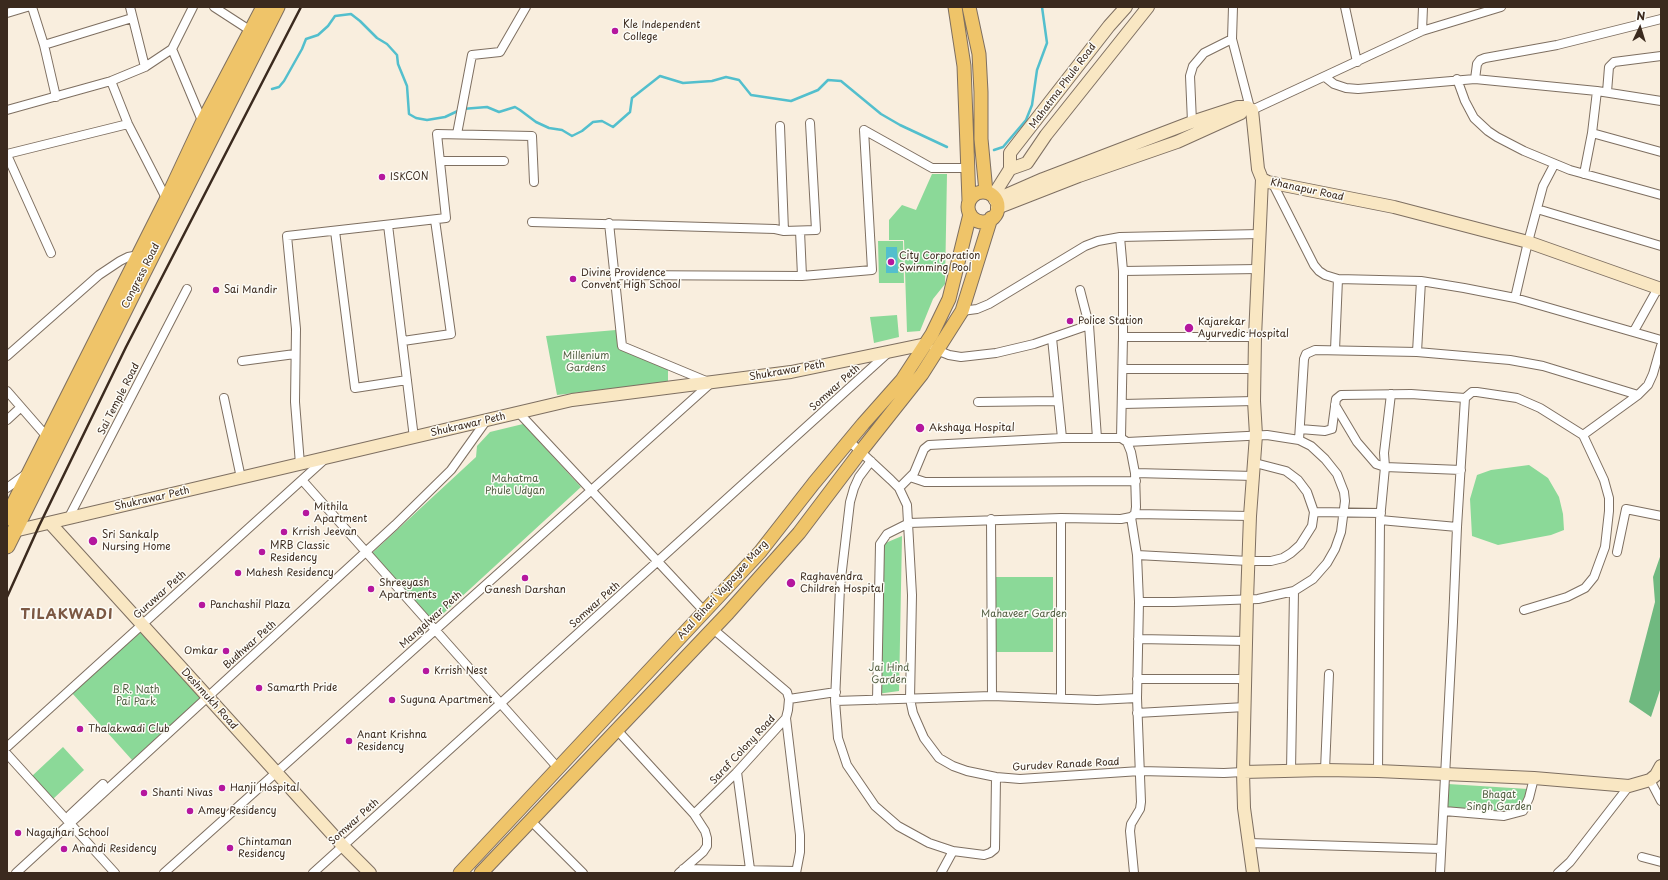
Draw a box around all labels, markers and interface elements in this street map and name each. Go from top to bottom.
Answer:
text: N [1636,7,1646,24]
north arrow [1620,8,1660,48]
place label: Kle Independent College [623,19,700,42]
marker: Kle Independent College [610,26,620,36]
street label: Mahatma Phule Road [1027,41,1099,131]
place label: ISKCON [390,171,428,183]
marker: ISKCON [377,172,387,182]
street label: Khanapur Road [1269,176,1345,204]
street label: Congress Road [119,241,163,311]
place label: City Corporation Swimming Pool [899,250,980,274]
marker: City Corporation Swimming Pool [886,257,896,267]
place label: Divine Providence Convent High School [581,267,681,290]
marker: Divine Providence Convent High School [568,274,578,284]
place label: Sai Mandir [224,284,277,296]
marker: Sai Mandir [211,285,221,295]
place label: Police Station [1078,315,1143,327]
marker: Police Station [1065,316,1075,326]
place label: Kajarekar Ayurvedic Hospital [1198,316,1289,340]
marker: Kajarekar Ayurvedic Hospital [1183,322,1195,334]
park label: Millenium Gardens [563,350,609,374]
street label: Shukrawar Peth [748,358,826,384]
street label: Sai Temple Road [96,361,142,437]
street label: Somwar Peth [807,362,863,414]
street label: Shukrawar Peth [429,411,507,439]
marker: Akshaya Hospital [914,422,926,434]
place label: Akshaya Hospital [929,422,1015,434]
park label: Mahatma Phule Udyan [485,473,545,496]
street label: Shukrawar Peth [113,485,191,513]
place label: Mithila Apartment [314,501,367,524]
marker: Mithila Apartment [301,508,311,518]
place label: Krrish Jeevan [292,526,357,538]
marker: Krrish Jeevan [279,527,289,537]
place label: Sri Sankalp Nursing Home [102,529,171,552]
marker: Sri Sankalp Nursing Home [87,535,99,547]
street label: Atal Bihari Vajpayee Marg [675,538,771,642]
place label: MRB Classic Residency [270,540,330,564]
marker: MRB Classic Residency [257,547,267,557]
place label: Mahesh Residency [246,567,334,579]
street label: Guruwar Peth [131,568,189,622]
marker: Mahesh Residency [233,568,243,578]
place label: Raghavendra Children Hospital [800,571,884,594]
marker: Ganesh Darshan [520,573,530,583]
place label: Shreeyash Apartments [379,577,437,600]
marker: Raghavendra Children Hospital [785,577,797,589]
street label: Somwar Peth [567,579,623,631]
marker: Shreeyash Apartments [366,584,376,594]
place label: Ganesh Darshan [484,584,566,596]
street label: Mangalwar Peth [397,589,465,651]
place label: Panchashil Plaza [210,599,290,611]
marker: Panchashil Plaza [197,600,207,610]
district label: TILAKWADI [20,607,114,623]
park label: Mahaveer Garden [981,608,1067,620]
street label: Budhwar Peth [221,618,279,672]
place label: Omkar [184,645,218,657]
marker: Omkar [221,646,231,656]
park label: Jai Hind Garden [869,662,909,686]
place label: Krrish Nest [434,665,487,677]
street label: Deshmukh Road [178,666,240,732]
marker: Krrish Nest [421,666,431,676]
place label: Samarth Pride [267,682,337,694]
marker: Samarth Pride [254,683,264,693]
park label: B.R. Nath Pai Park [112,684,160,708]
place label: Suguna Apartment [400,694,492,706]
marker: Suguna Apartment [387,695,397,705]
street label: Saraf Colony Road [708,713,778,787]
place label: Thalakwadi Club [88,723,170,735]
marker: Thalakwadi Club [75,724,85,734]
place label: Anant Krishna Residency [357,729,427,752]
marker: Anant Krishna Residency [344,736,354,746]
street label: Gurudev Ranade Road [1012,756,1120,774]
place label: Hanji Hospital [230,782,299,794]
marker: Hanji Hospital [217,783,227,793]
place label: Shanti Nivas [152,787,213,799]
marker: Shanti Nivas [139,788,149,798]
park label: Bhagat Singh Garden [1466,789,1532,812]
street label: Somwar Peth [326,796,382,848]
place label: Amey Residency [198,805,276,817]
marker: Amey Residency [185,806,195,816]
place label: Nagajhari School [26,827,109,839]
marker: Nagajhari School [13,828,23,838]
place label: Chintaman Residency [238,836,292,860]
place label: Anandi Residency [72,843,157,855]
marker: Chintaman Residency [225,843,235,853]
marker: Anandi Residency [59,844,69,854]

